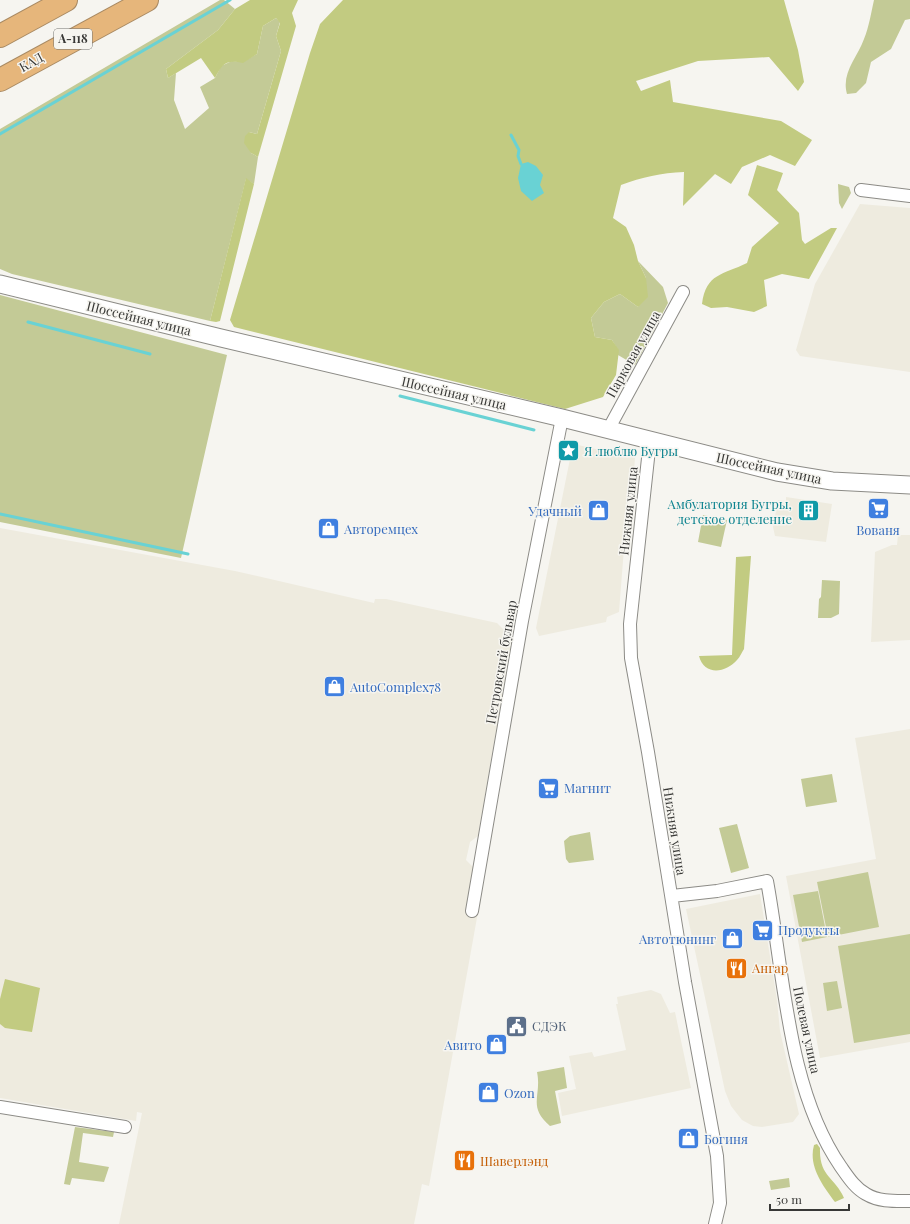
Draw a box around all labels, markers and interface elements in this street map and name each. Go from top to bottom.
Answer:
road number: А-118 [54,29,92,49]
street label: КАД [16,48,46,75]
street label: Шоссейная улица [85,296,194,339]
street label: Парковая улица [602,307,664,400]
street label: Шоссейная улица [400,372,509,413]
place icon: Я люблю Бугры [556,438,582,464]
place label: Я люблю Бугры [583,442,678,459]
street label: Шоссейная улица [715,448,824,487]
street label: Нижняя улица [614,465,641,556]
place label: Амбулатория Бугры, детское отделение [667,495,792,527]
supermarket icon: Вованя [865,495,891,521]
shop icon: Удачный [585,498,611,524]
building icon: Амбулатория Бугры, детское отделение [795,498,821,524]
place label: Удачный [527,502,582,519]
shop icon: Авторемцех [315,516,341,542]
place label: Авторемцех [343,520,418,537]
place label: Вованя [856,521,900,538]
street label: Петровский бульвар [481,599,520,725]
shop icon: AutoComplex78 [321,674,347,700]
place label: AutoComplex78 [349,678,441,695]
supermarket icon: Магнит [535,775,561,801]
place label: Магнит [564,779,611,796]
street label: Нижняя улица [660,786,691,877]
supermarket icon: Продукты [749,917,775,943]
place label: Продукты [778,921,840,938]
shop icon: Автотюнинг [719,926,745,952]
place label: Автотюнинг [638,930,716,947]
restaurant icon: Ангар [723,955,749,981]
place label: Ангар [751,959,788,976]
street label: Полевая улица [790,985,825,1076]
public building icon: СДЭК [503,1013,529,1039]
place label: СДЭК [532,1017,567,1034]
shop icon: Авито [484,1032,510,1058]
place label: Авито [443,1036,482,1053]
shop icon: Ozon [476,1080,502,1106]
place label: Ozon [504,1084,535,1101]
shop icon: Богиня [676,1126,702,1152]
place label: Богиня [704,1130,748,1147]
restaurant icon: Шаверлэнд [451,1148,477,1174]
place label: Шаверлэнд [480,1152,549,1169]
scale bar [770,1186,849,1212]
text: 50 m [776,1191,802,1207]

